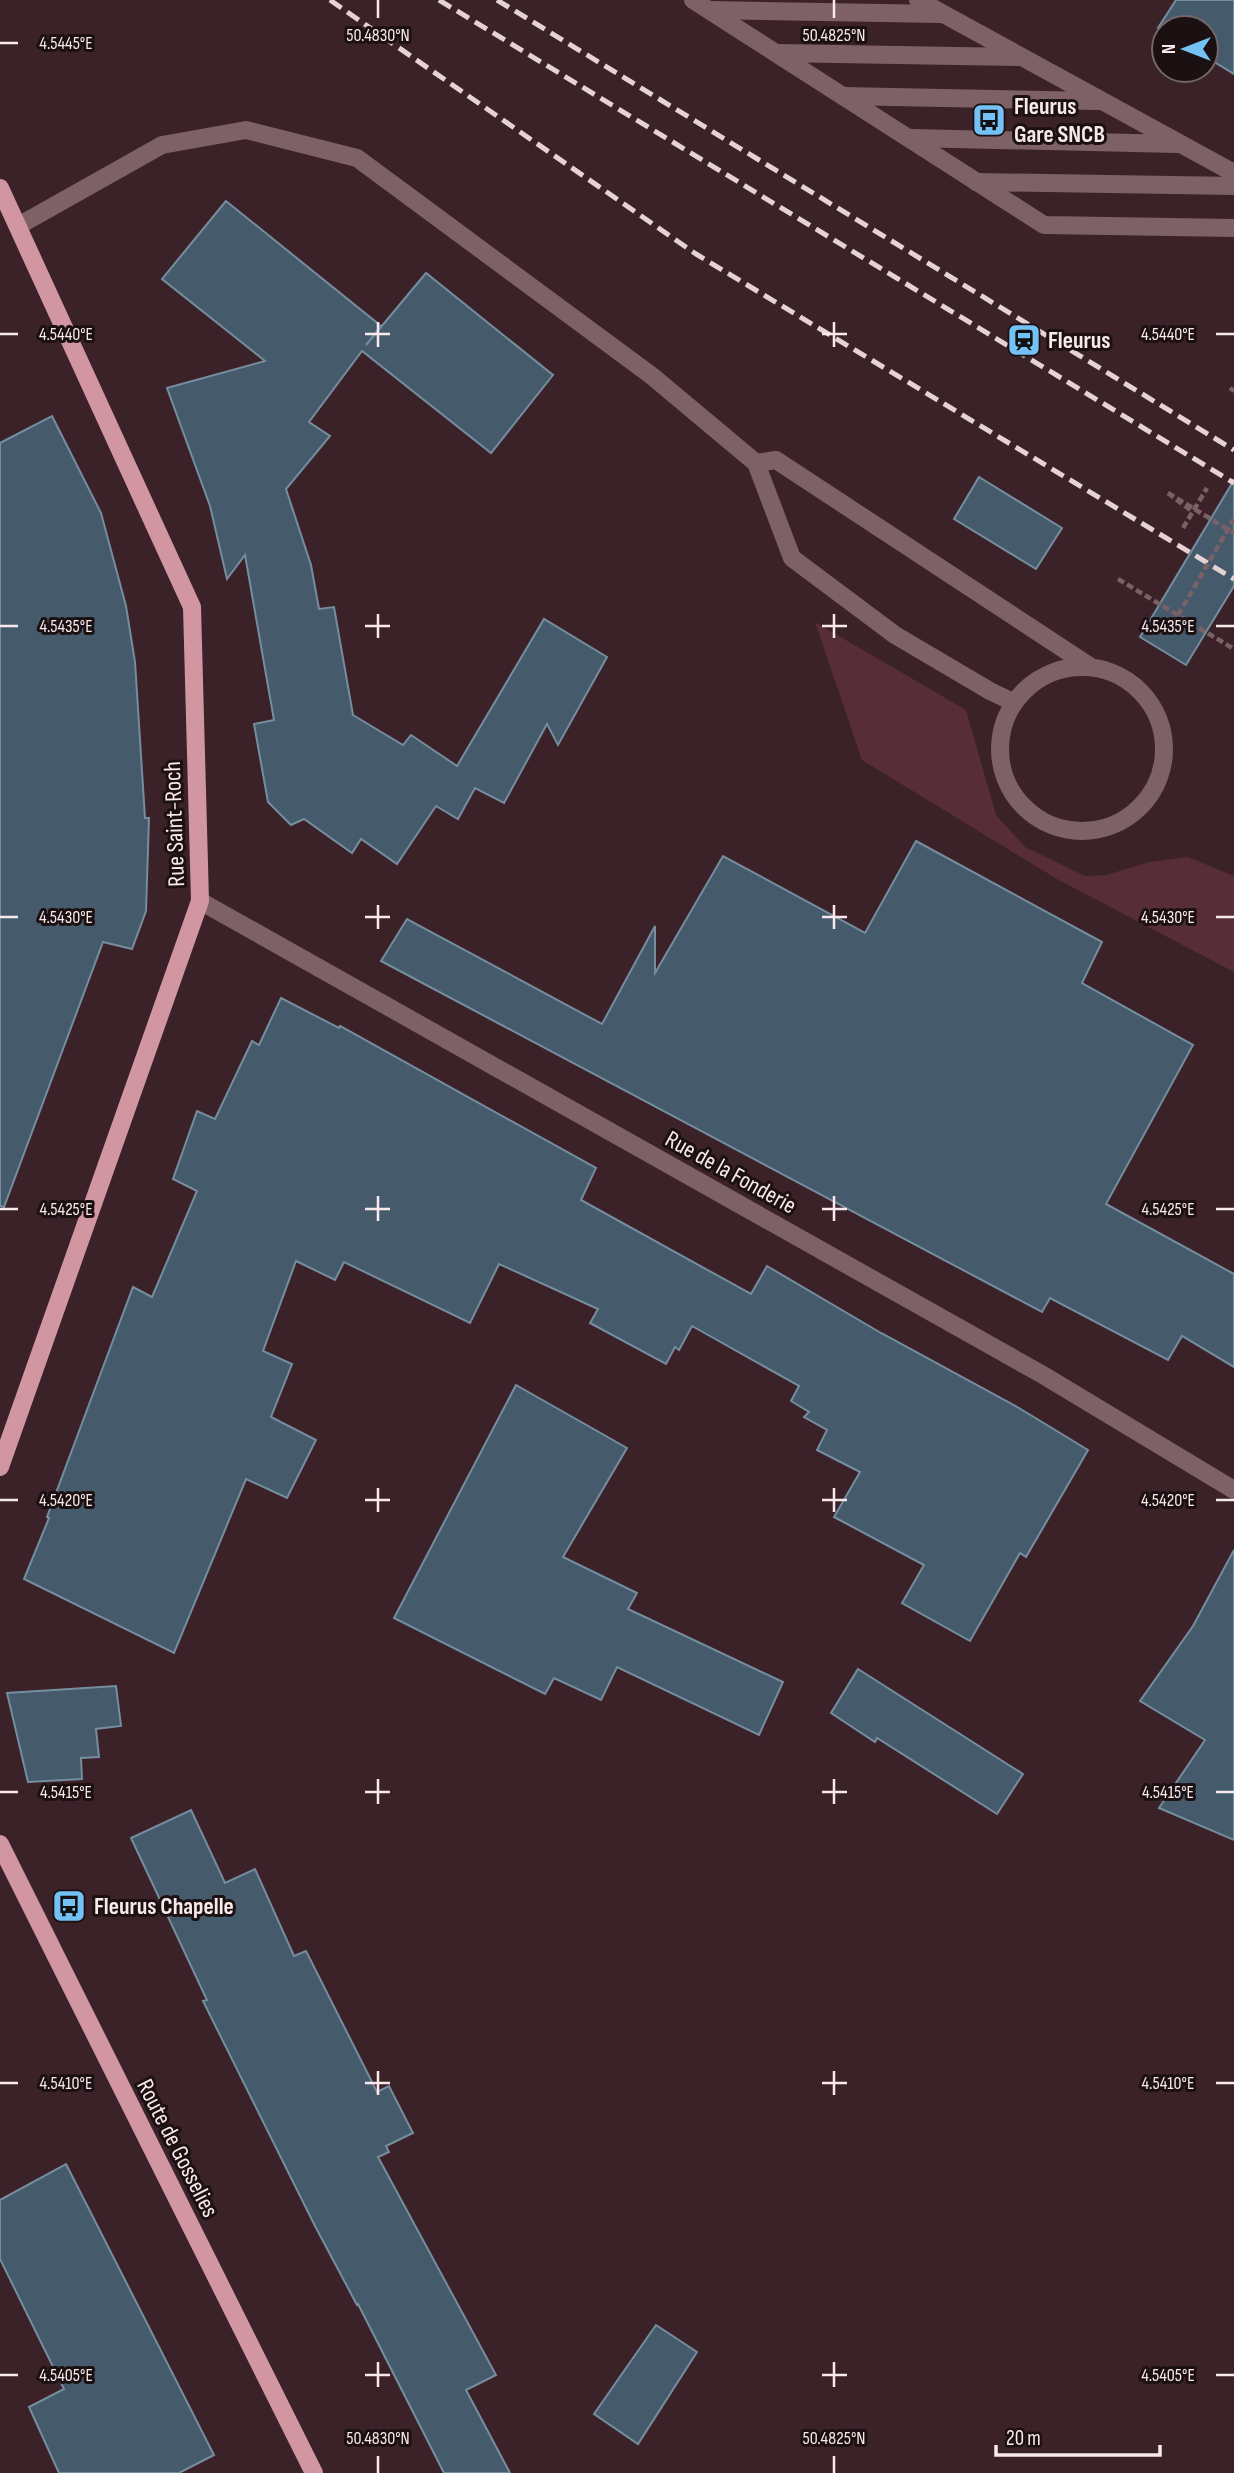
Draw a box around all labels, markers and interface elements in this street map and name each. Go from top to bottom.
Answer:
north arrow [1150,14,1220,84]
text: 50.4830°N [346,25,410,46]
text: 50.4825°N [803,25,865,46]
text: 4.5445°E [39,33,93,54]
text: N [1158,44,1181,54]
place label: Fleurus Gare SNCB [1014,92,1105,149]
bus stop icon: Fleurus Gare SNCB [970,101,1008,139]
station icon: Fleurus [1005,321,1043,359]
text: 4.5440°E [39,324,93,345]
text: 4.5440°E [1141,324,1195,345]
place label: Fleurus [1048,326,1111,355]
text: 4.5435°E [39,616,93,637]
text: 4.5435°E [1141,616,1195,637]
street label: Rue Saint-Roch [158,761,191,887]
text: 4.5430°E [39,907,93,928]
text: 4.5430°E [1141,907,1195,928]
street label: Rue de la Fonderie [660,1125,801,1220]
text: 4.5425°E [39,1199,93,1220]
text: 4.5425°E [1141,1199,1195,1220]
text: 4.5420°E [39,1490,93,1511]
text: 4.5420°E [1141,1490,1195,1511]
text: 4.5415°E [40,1782,92,1803]
text: 4.5415°E [1142,1782,1194,1803]
bus stop icon: Fleurus Chapelle [50,1887,88,1925]
place label: Fleurus Chapelle [94,1892,234,1921]
text: 4.5410°E [40,2073,92,2094]
text: 4.5410°E [1142,2073,1194,2094]
street label: Route de Gosselies [130,2074,225,2222]
text: 4.5405°E [39,2365,93,2386]
text: 4.5405°E [1141,2365,1195,2386]
scale bar [996,2414,1160,2458]
text: 20 m [1006,2426,1041,2451]
text: 50.4830°N [346,2428,410,2449]
text: 50.4825°N [803,2428,865,2449]

